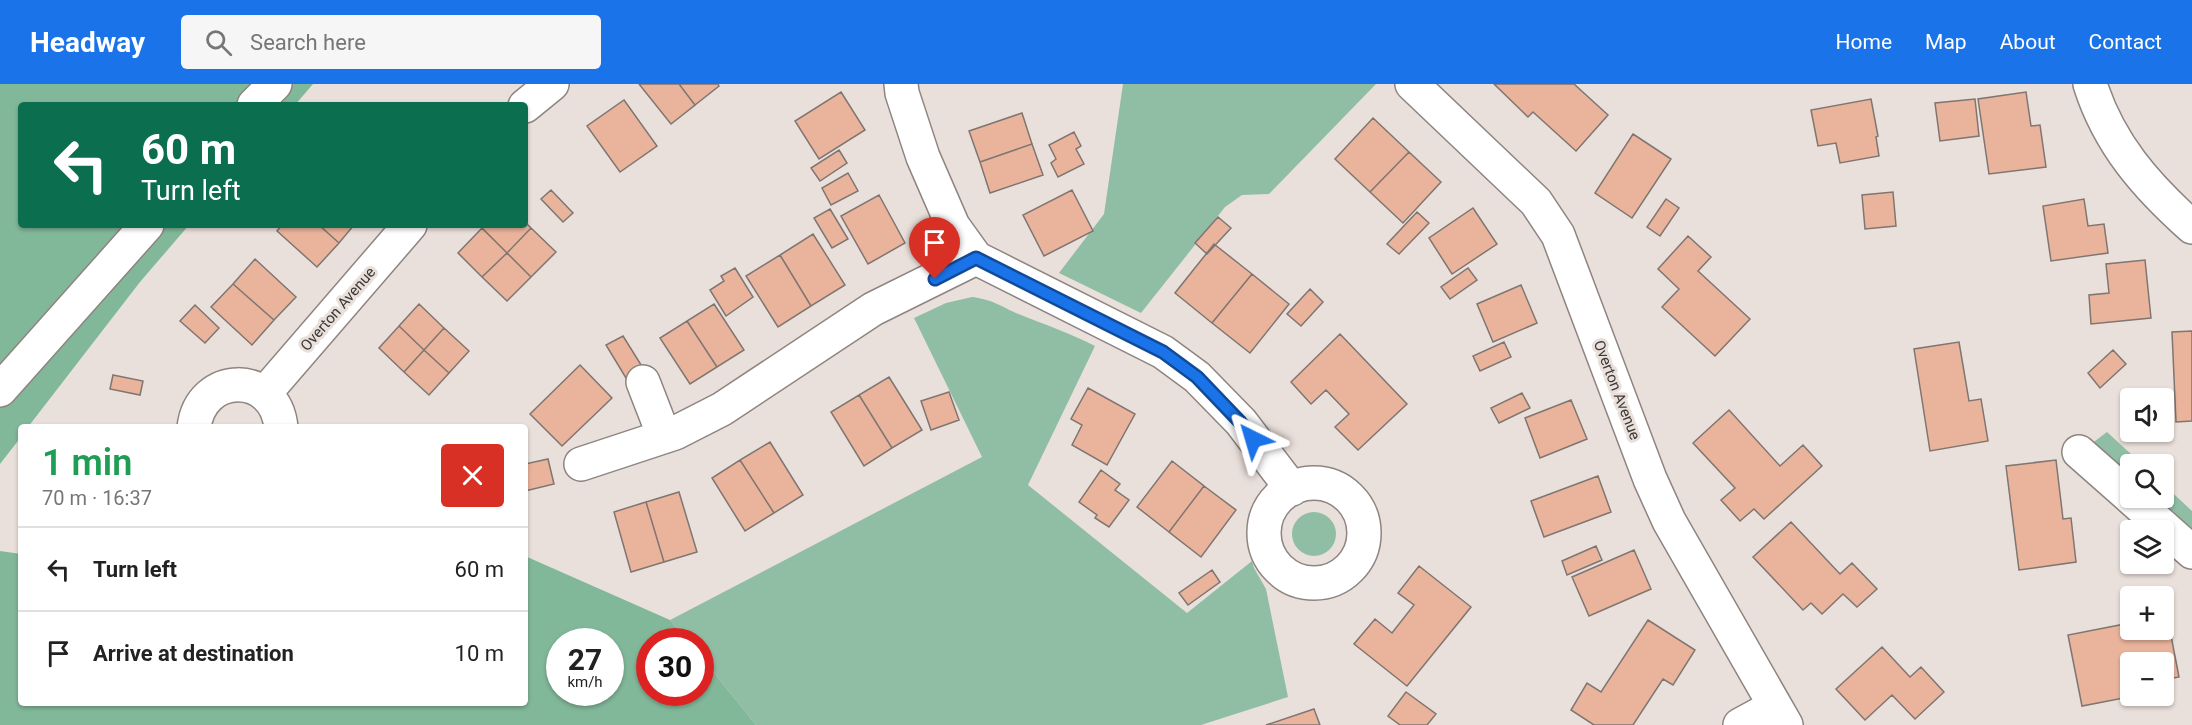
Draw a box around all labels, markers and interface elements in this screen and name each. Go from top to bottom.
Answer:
search box [181,15,601,69]
text: Headway [30,26,145,59]
icon: search [202,26,235,59]
text: Search here [250,30,366,55]
text: Home [1836,30,1892,54]
text: Map [1925,30,1967,54]
text: About [2000,30,2056,54]
text: Contact [2089,30,2162,54]
text: 60 m [141,125,236,174]
icon: left [42,126,120,204]
text: Turn left [141,175,241,207]
pin [909,217,960,279]
icon: arrive [918,226,951,259]
street label: Overton Avenue [297,263,379,355]
street label: Overton Avenue [1590,338,1644,442]
map controls [2120,388,2174,706]
button: sound [2120,388,2174,442]
position arrow [1221,407,1285,471]
text: 1 min [42,442,132,484]
button: close [441,444,504,507]
button: search [2120,454,2174,508]
text: 70 m · 16:37 [42,486,152,510]
button: layers [2120,520,2174,574]
icon: left [42,553,75,586]
text: Turn left [93,557,177,582]
text: 60 m [455,557,504,582]
button: + [2120,586,2174,640]
speed limit sign: 30 [636,628,714,706]
icon: arrive [42,637,75,670]
text: Arrive at destination [93,641,294,666]
text: 10 m [455,641,504,666]
text: 27 [568,642,602,677]
button: − [2120,652,2174,706]
text: km/h [567,673,603,691]

